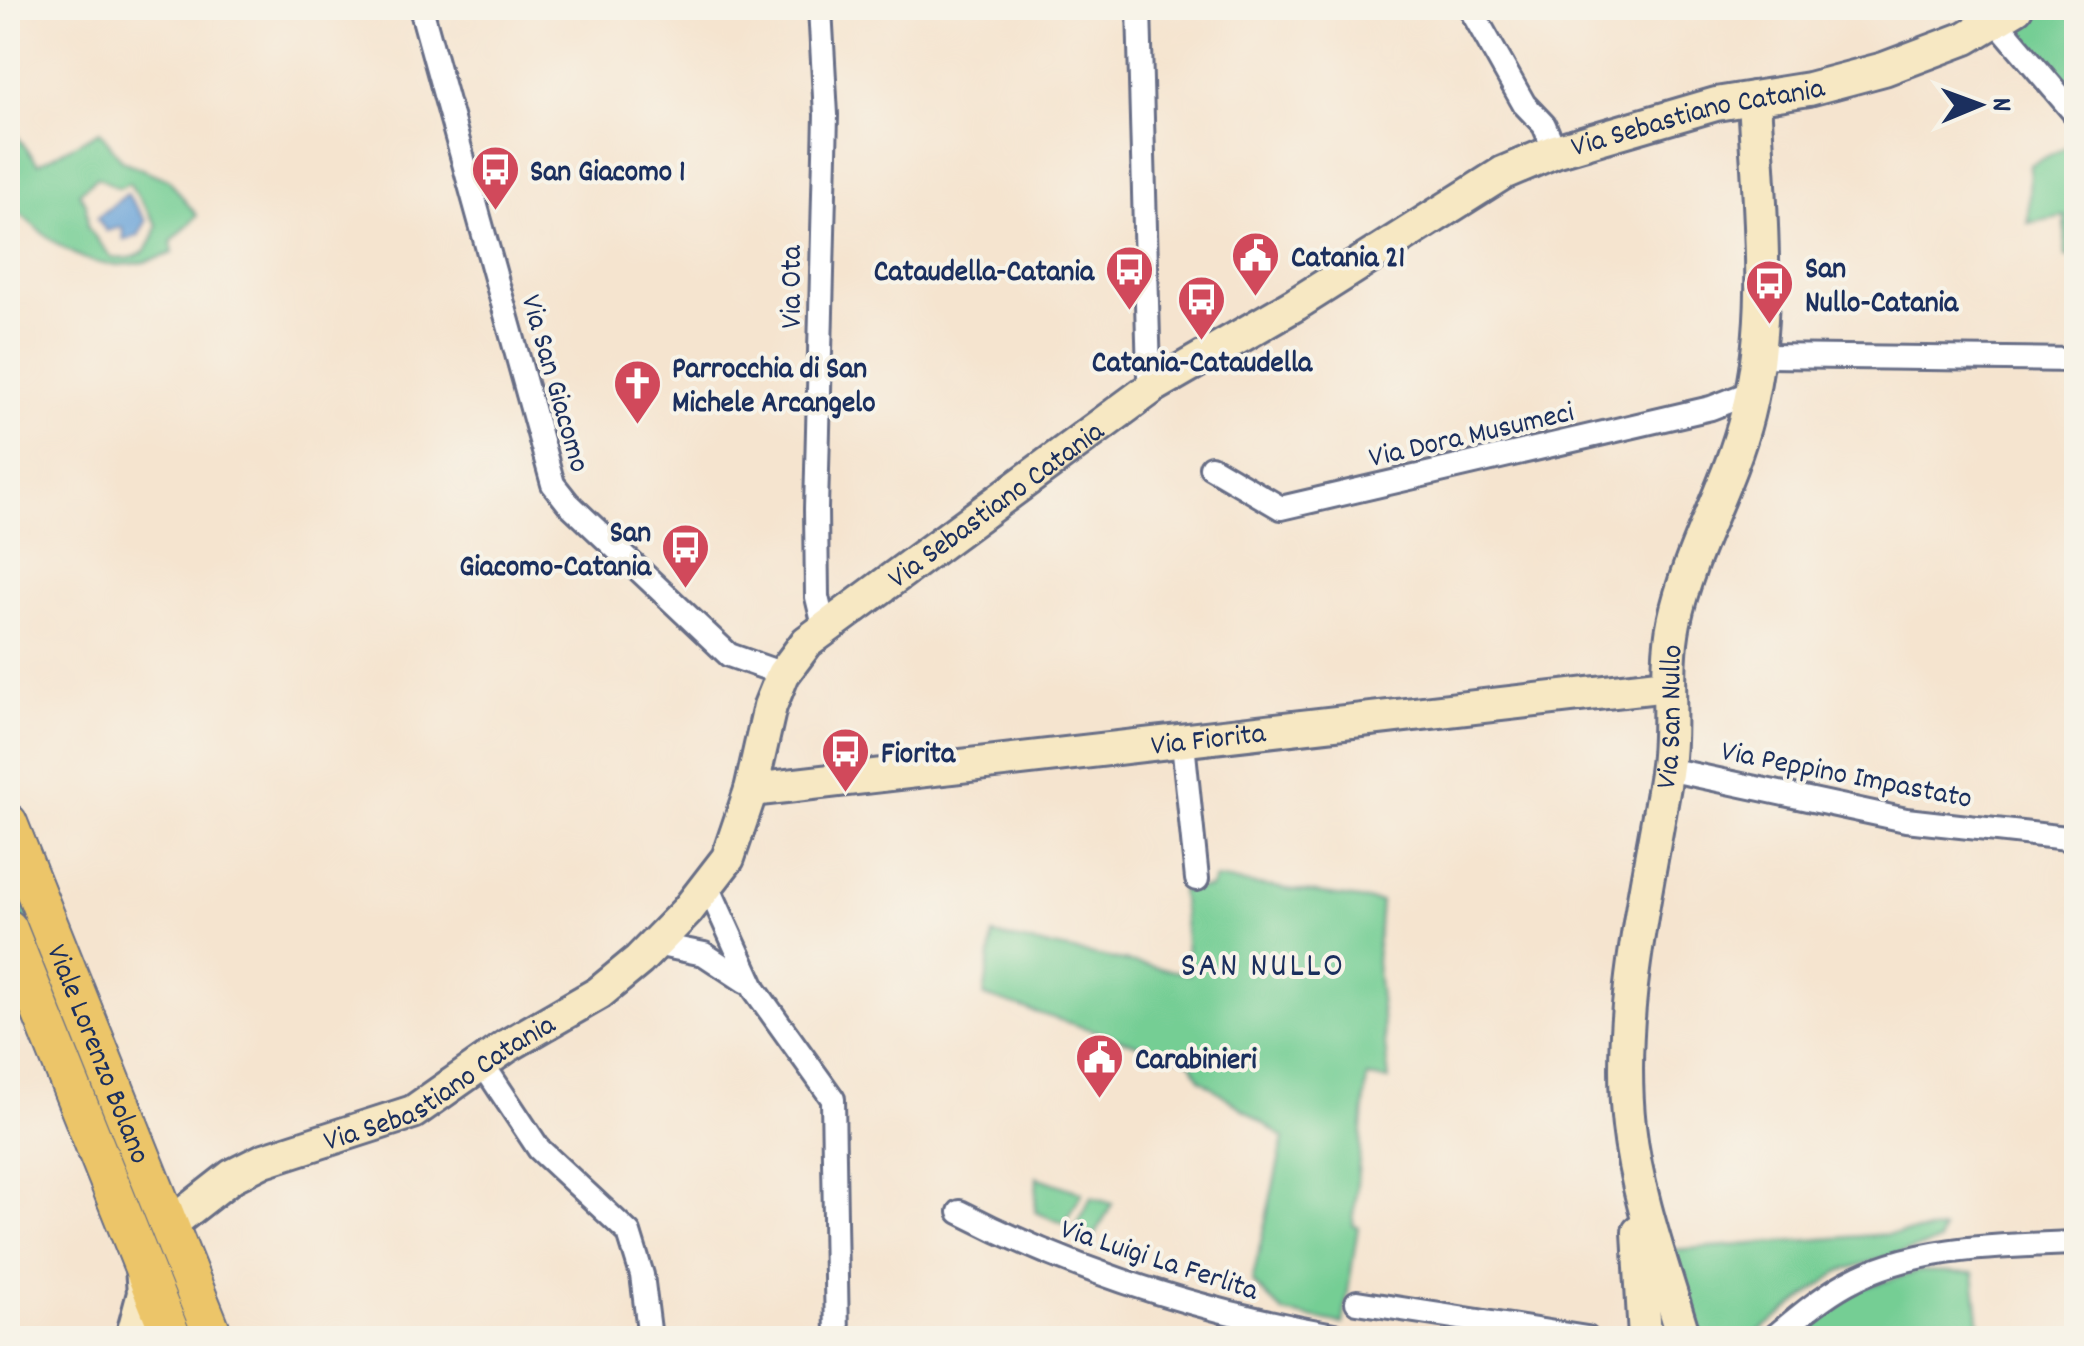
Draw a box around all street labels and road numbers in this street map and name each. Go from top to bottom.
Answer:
street label: Via Sebastiano Catania [1567,69,1831,171]
street label: Via Ota [773,244,816,329]
street label: Via San Giacomo [507,290,599,478]
street label: Via Dora Musumeci [1365,393,1579,482]
street label: Via Sebastiano Catania [880,412,1115,601]
street label: Via San Nullo [1647,643,1697,793]
street label: Via Fiorita [1149,714,1269,770]
street label: Via Peppino Impastato [1717,732,1975,823]
street label: Viale Lorenzo Bolano [33,939,159,1171]
street label: Via Sebastiano Catania [319,1005,565,1165]
street label: Via Luigi La Ferlita [1054,1210,1264,1315]

